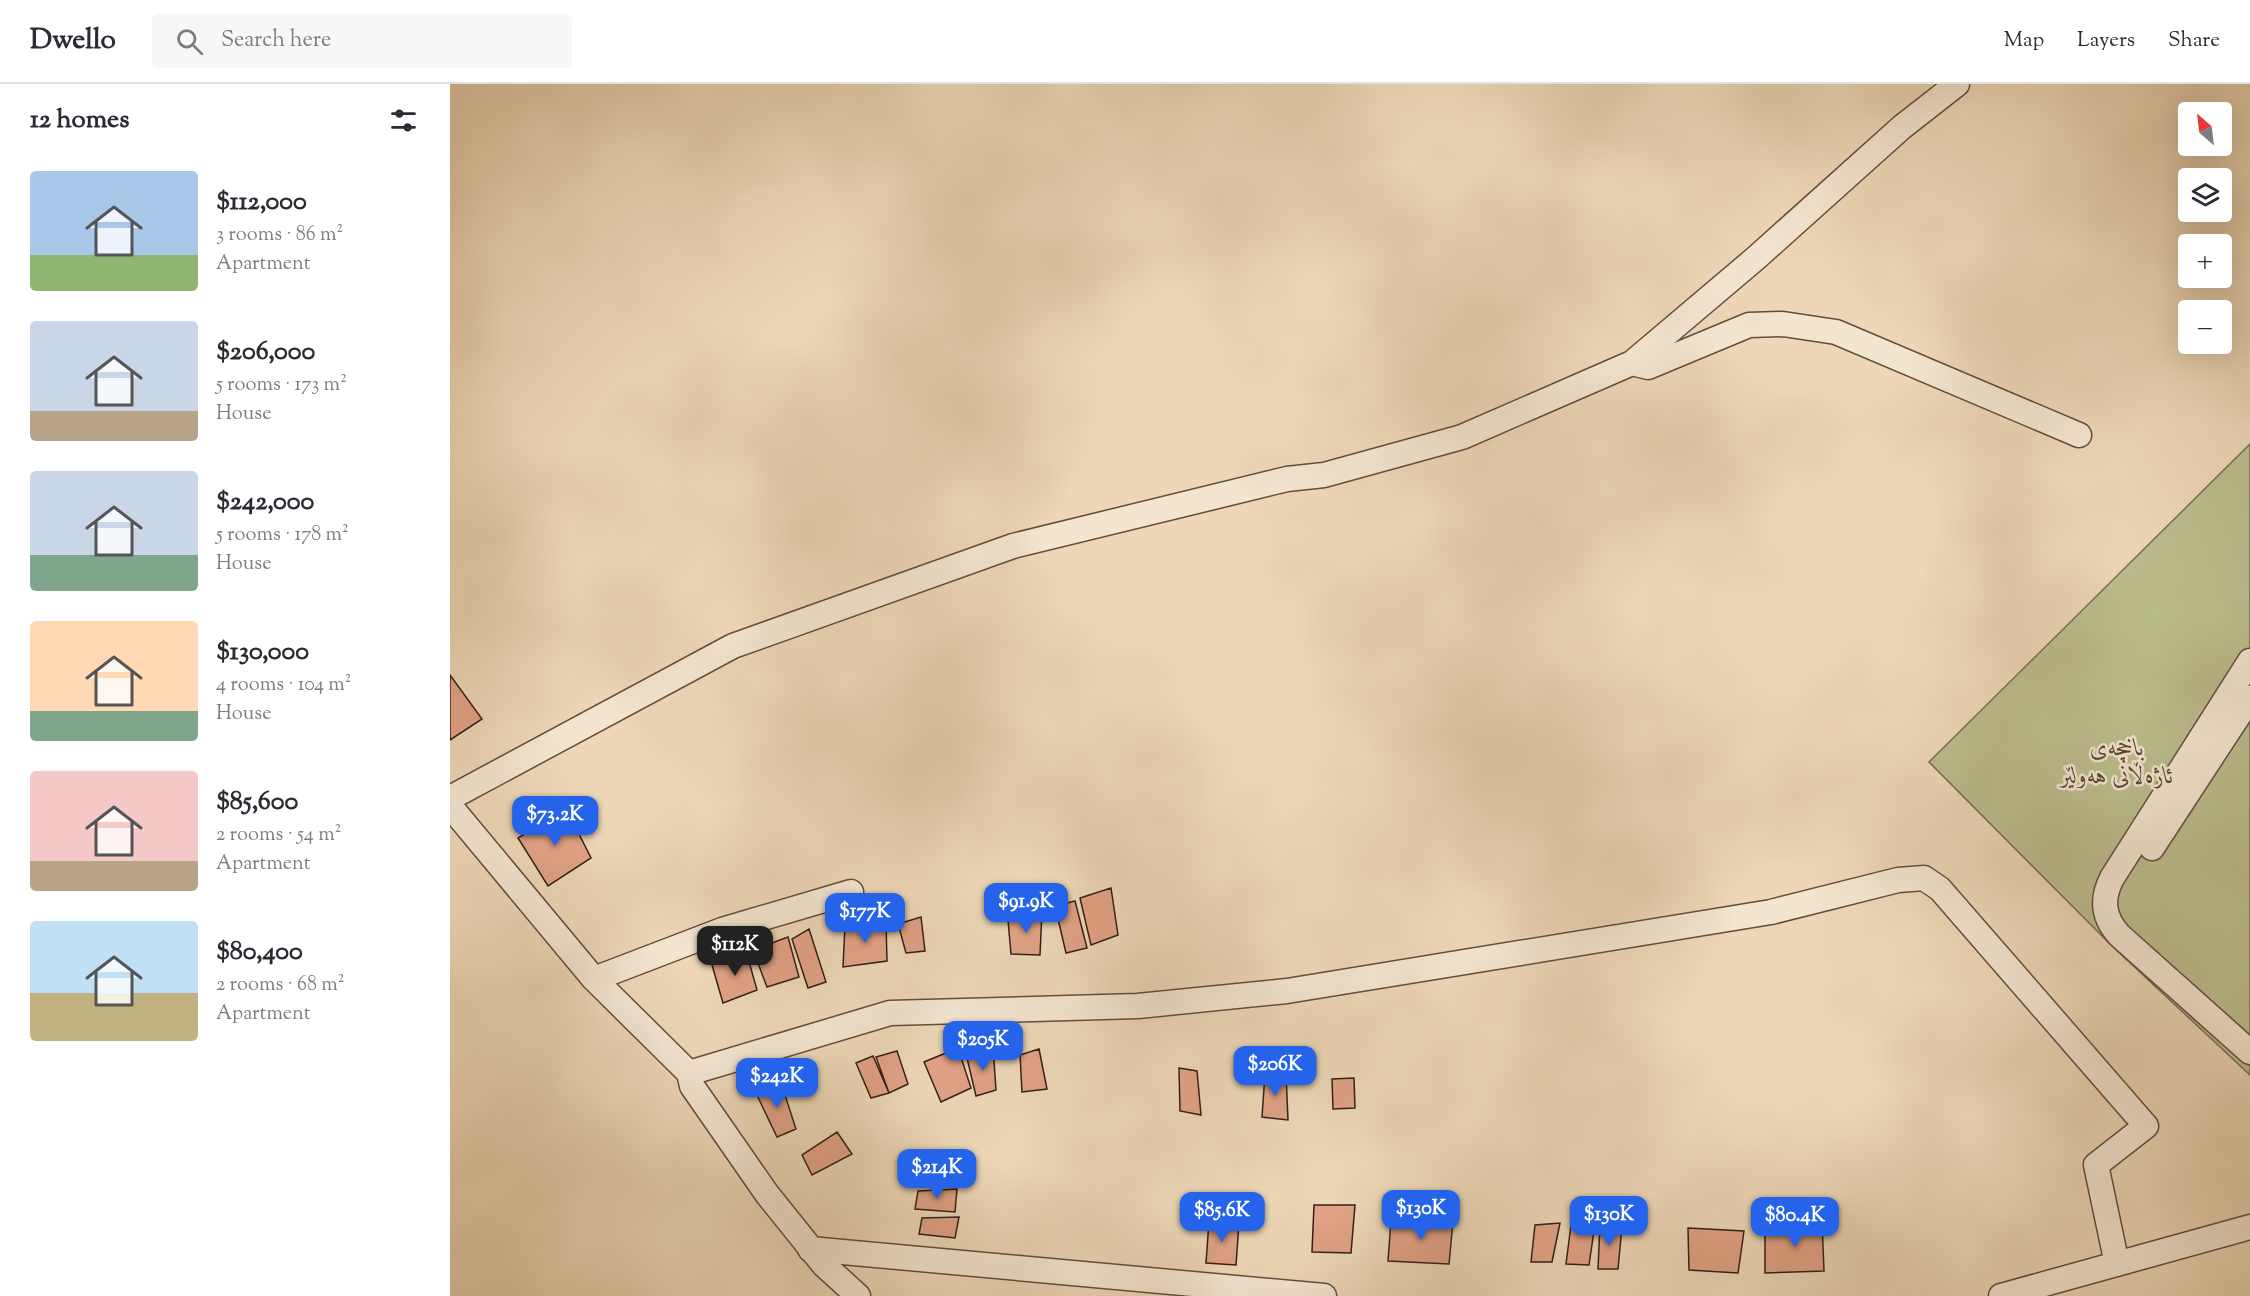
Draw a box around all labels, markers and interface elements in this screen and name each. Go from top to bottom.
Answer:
search box [152,14,572,68]
text: Dwello [30,21,116,61]
icon: search [173,25,206,58]
text: Search here [221,25,331,57]
text: Map [2004,26,2044,56]
text: Layers [2077,26,2135,56]
text: Share [2168,26,2220,56]
text: 12 homes [30,102,129,139]
north arrow [2178,102,2232,156]
map controls [2178,102,2232,354]
icon: filters [387,104,420,137]
button: layers [2178,168,2232,222]
text: $112,000 [216,184,307,221]
icon: home [78,195,150,267]
text: 3 rooms · 86 m² [216,221,343,250]
button: + [2178,234,2232,288]
text: Apartment [216,250,311,279]
button: − [2178,300,2232,354]
text: $206,000 [216,334,315,371]
icon: home [78,345,150,417]
text: 5 rooms · 173 m² [216,371,347,400]
text: House [216,400,271,429]
text: $242,000 [216,484,314,521]
icon: home [78,495,150,567]
text: 5 rooms · 178 m² [216,521,349,550]
text: House [216,550,271,579]
text: $130,000 [216,634,309,671]
icon: home [78,645,150,717]
text: 4 rooms · 104 m² [216,671,352,700]
text: House [216,700,271,729]
park label: باخچەی ئاژەڵانی هەولێر [2058,732,2174,794]
text: $85,600 [216,784,298,821]
icon: home [78,795,150,867]
pin: $73.2K [506,796,604,847]
text: $73.2K [526,801,584,830]
text: 2 rooms · 54 m² [216,821,341,850]
text: Apartment [216,850,311,879]
pin: $91.9K [977,883,1075,934]
text: $91.9K [998,888,1054,917]
pin: $177K [823,893,907,944]
text: $177K [839,898,891,927]
pin: $112K [693,926,777,977]
text: $112K [711,931,759,960]
text: $80,400 [216,934,303,971]
icon: home [78,945,150,1017]
text: 2 rooms · 68 m² [216,971,344,1000]
text: Apartment [216,1000,311,1029]
pin: $205K [941,1021,1025,1072]
text: $205K [957,1026,1009,1055]
pin: $206K [1233,1046,1317,1097]
text: $206K [1247,1051,1303,1080]
pin: $242K [735,1058,819,1109]
text: $242K [750,1063,804,1092]
pin: $214K [895,1149,979,1200]
text: $214K [911,1154,963,1183]
pin: $130K [1379,1190,1463,1241]
pin: $85.6K [1173,1192,1271,1243]
text: $130K [1396,1195,1446,1224]
pin: $130K [1567,1196,1651,1247]
text: $85.6K [1194,1197,1250,1226]
pin: $80.4K [1746,1197,1844,1248]
text: $130K [1584,1201,1634,1230]
text: $80.4K [1765,1202,1825,1231]

